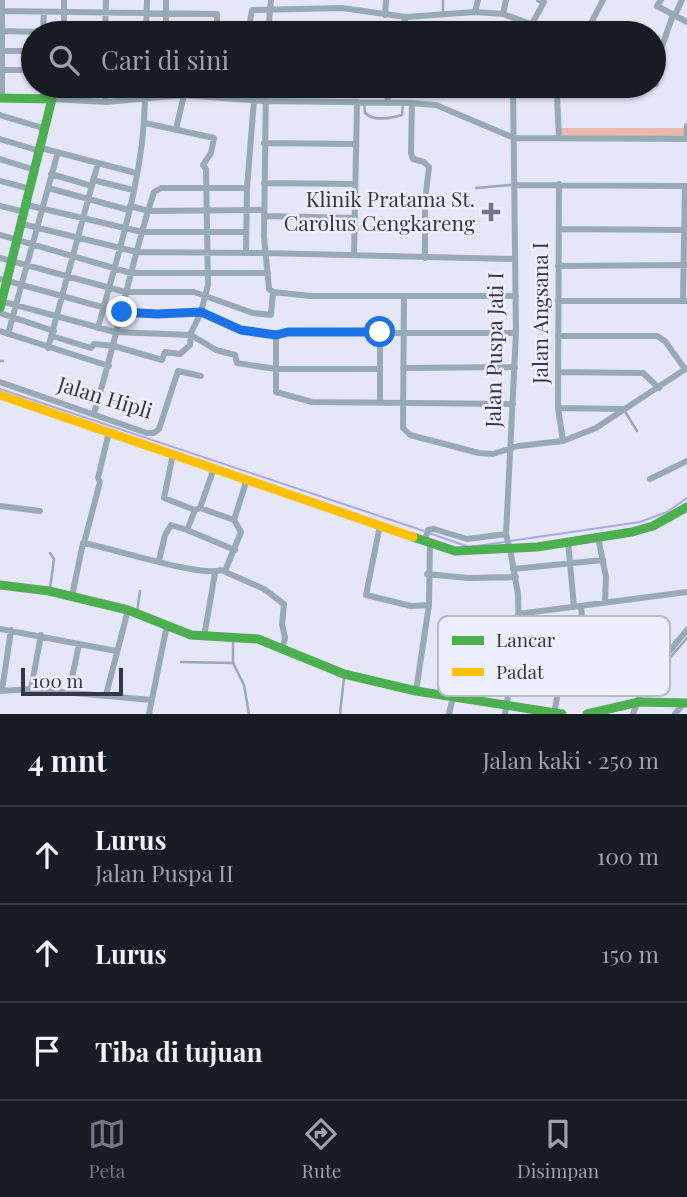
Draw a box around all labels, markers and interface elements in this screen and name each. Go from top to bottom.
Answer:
search box [21,21,666,98]
icon: search [45,41,83,79]
text: Cari di sini [101,42,229,77]
place label: Klinik Pratama St. Carolus Cengkareng [284,184,475,236]
marker: Klinik Pratama St. Carolus Cengkareng [481,202,501,222]
street label: Jalan Angsana I [525,242,553,385]
street label: Jalan Puspa Jati I [478,272,508,429]
route end [106,296,137,327]
route start [364,316,395,347]
street label: Jalan Hipli [54,368,156,424]
legend [438,616,670,696]
text: Lancar [496,626,556,652]
text: Padat [496,658,544,684]
scale bar [21,665,122,697]
text: 100 m [32,667,83,693]
text: 4 mnt [28,740,107,780]
text: Jalan kaki · 250 m [482,744,659,775]
text: Lurus [95,822,167,857]
icon: ahead [28,836,66,874]
text: 100 m [597,840,659,871]
text: Jalan Puspa II [95,857,234,888]
icon: ahead [28,934,66,972]
text: Lurus [95,936,167,971]
text: 150 m [601,938,659,969]
icon: arrive [28,1032,66,1070]
text: Tiba di tujuan [95,1034,263,1069]
tab: Peta [88,1115,126,1183]
tab: Rute [302,1115,341,1183]
tab: Disimpan [517,1115,599,1183]

